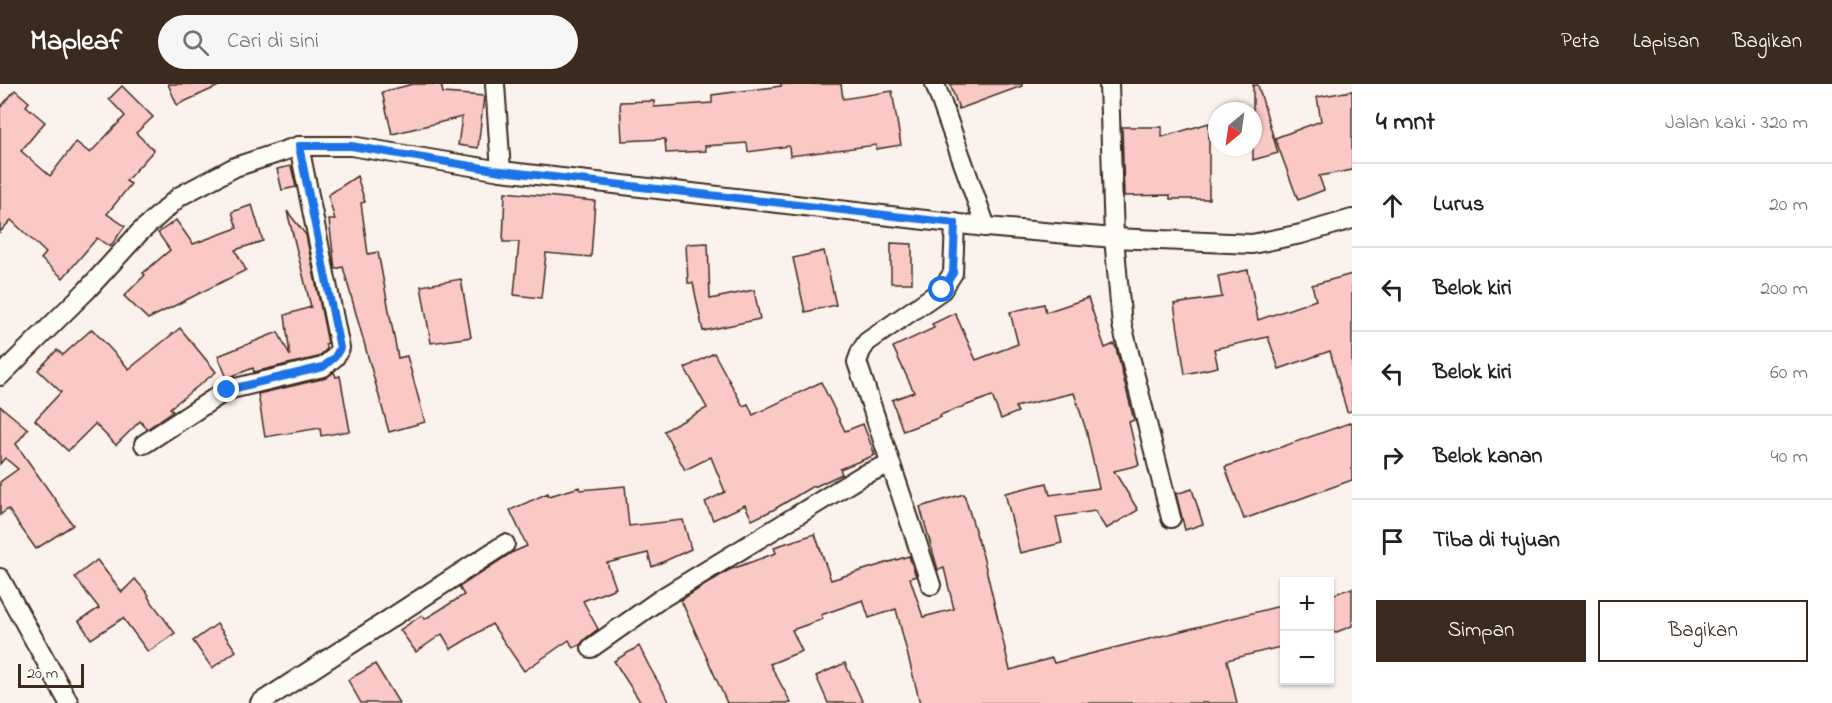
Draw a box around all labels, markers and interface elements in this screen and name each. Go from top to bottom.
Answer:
search box [158,15,578,69]
text: Mapleaf [30,22,122,63]
icon: search [179,26,212,59]
text: Cari di sini [227,26,319,58]
text: Peta [1561,27,1600,57]
text: Lapisan [1633,27,1699,57]
text: Bagikan [1732,27,1802,57]
north arrow [1208,102,1262,156]
text: 4 mnt [1376,104,1435,142]
text: Jalan kaki · 320 m [1665,109,1808,138]
icon: ahead [1376,189,1409,222]
text: Lurus [1433,189,1484,221]
text: 20 m [1769,191,1808,220]
icon: left [1376,273,1409,306]
text: Belok kiri [1433,273,1512,305]
text: 200 m [1760,275,1808,304]
route start [928,276,954,302]
icon: left [1376,357,1409,390]
text: Belok kiri [1433,357,1512,389]
text: 60 m [1770,359,1808,388]
route end [213,376,239,402]
icon: right [1376,441,1409,474]
text: Belok kanan [1433,441,1542,473]
text: 40 m [1771,443,1808,472]
icon: arrive [1376,525,1409,558]
text: Tiba di tujuan [1433,525,1560,557]
map controls [1280,577,1334,685]
button: + [1280,577,1334,631]
button: Simpan [1376,600,1586,662]
button: Bagikan [1598,600,1808,662]
button: − [1280,631,1334,685]
scale bar [18,661,84,688]
text: 20 m [27,662,58,686]

